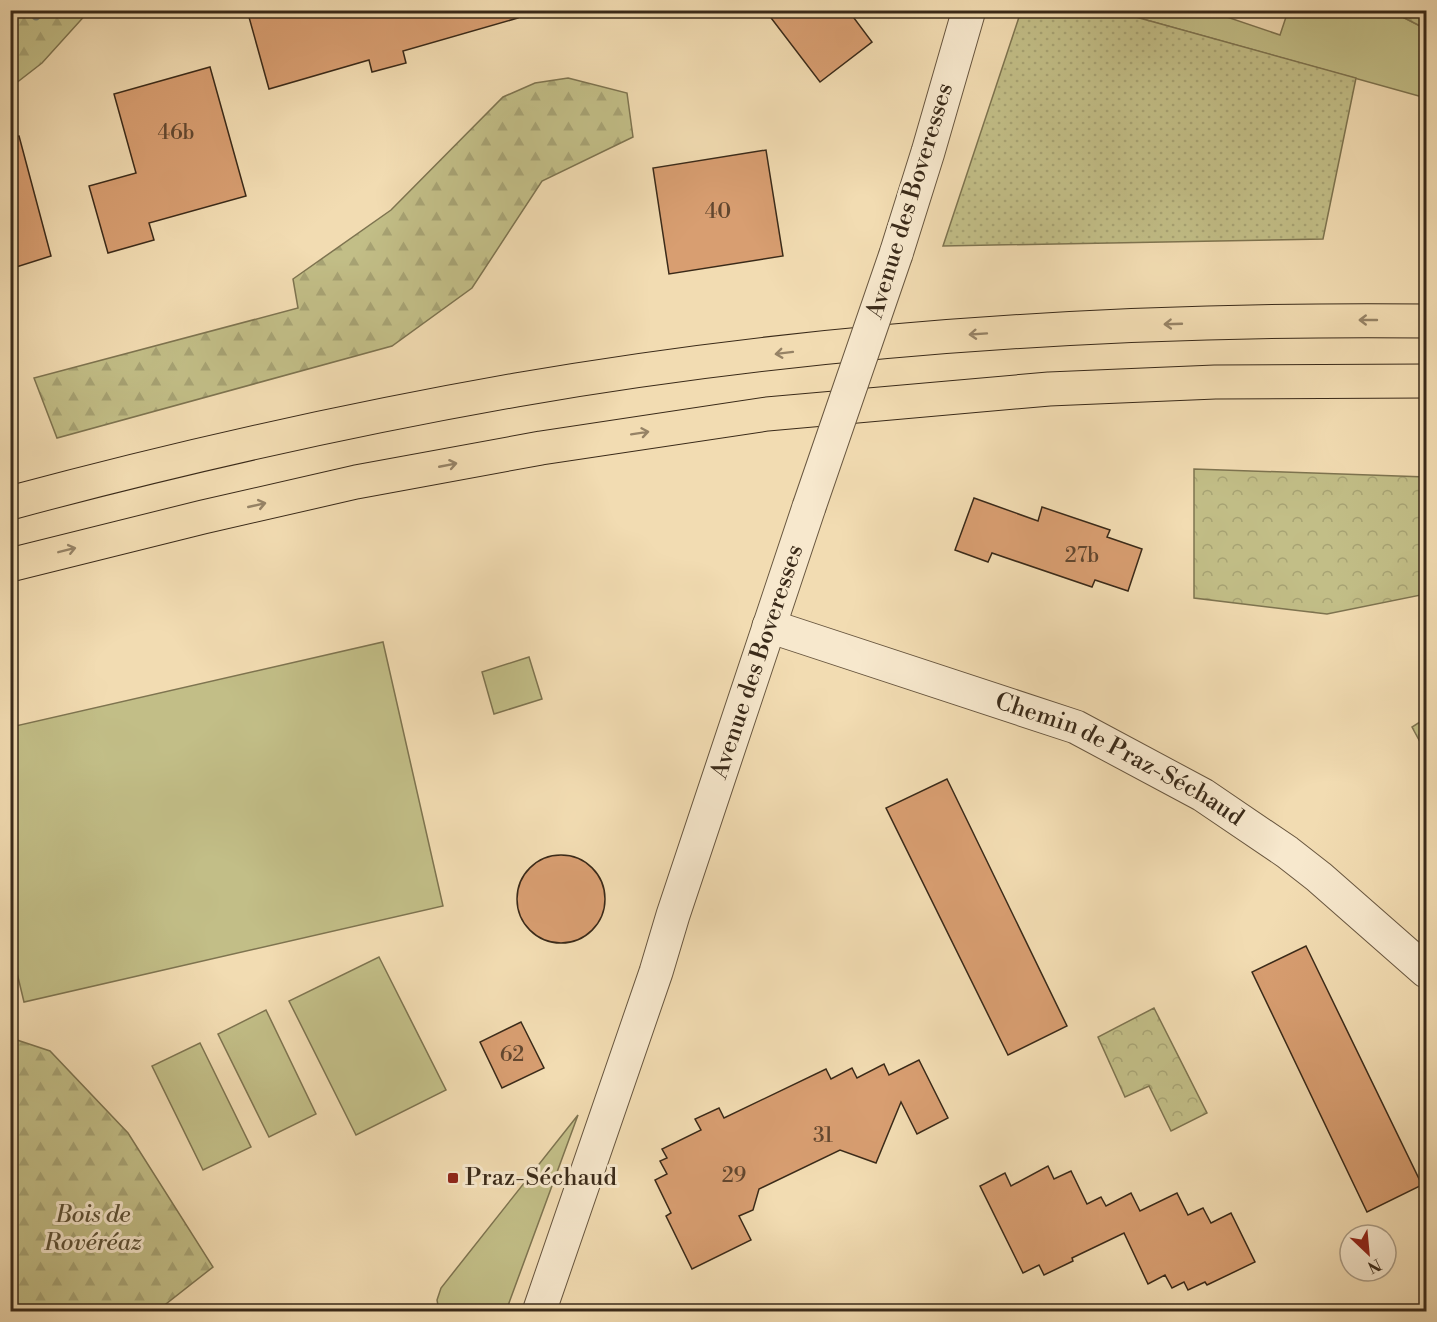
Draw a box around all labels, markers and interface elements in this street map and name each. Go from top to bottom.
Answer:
street label: Avenue des Boveresses [860,80,960,323]
house number: 46b [157,120,195,146]
house number: 40 [705,199,731,225]
one-way arrow [1359,314,1379,326]
one-way arrow [1164,318,1184,330]
one-way arrow [969,329,989,340]
one-way arrow [775,348,795,359]
one-way arrow [630,427,649,438]
one-way arrow [437,459,457,470]
one-way arrow [247,498,266,510]
street label: Avenue des Boveresses [704,541,810,784]
house number: 27b [1065,543,1099,569]
one-way arrow [57,544,76,556]
street label: Chemin de Praz-Séchaud [991,686,1250,833]
house number: 62 [500,1042,524,1068]
house number: 31 [813,1123,833,1149]
place label: Praz-Séchaud [465,1163,617,1193]
house number: 29 [722,1163,746,1189]
marker: Praz-Séchaud [446,1171,460,1185]
park label: Bois de Rovéréaz [43,1200,142,1258]
north arrow [1338,1223,1398,1283]
text: N [1364,1254,1384,1277]

